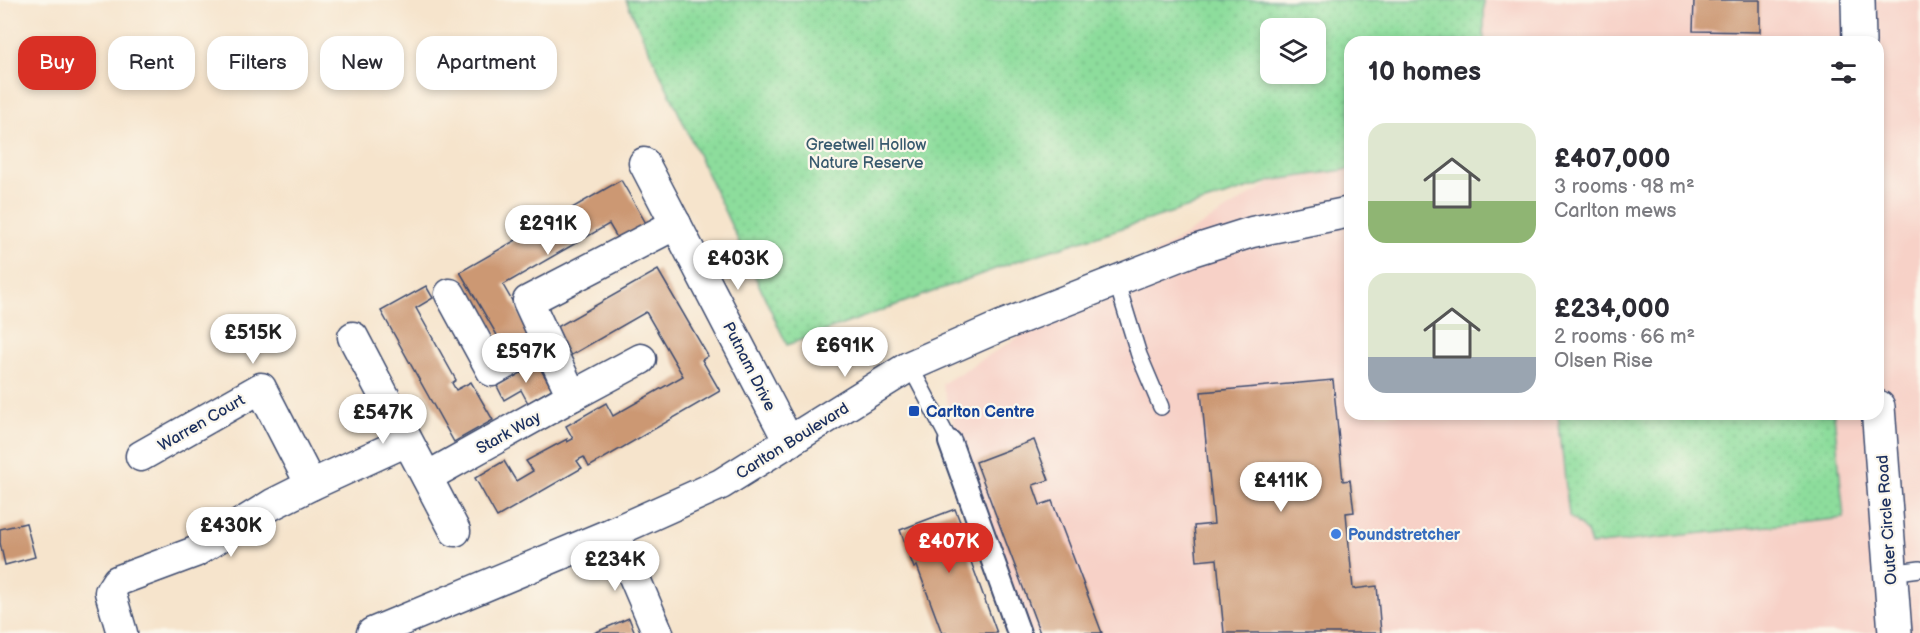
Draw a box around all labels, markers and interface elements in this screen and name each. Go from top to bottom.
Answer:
map controls [1260,18,1326,84]
button: layers [1260,18,1326,84]
chip: Buy [18,36,96,90]
chip: Rent [108,36,195,90]
chip: Filters [207,36,308,90]
chip: New [320,36,404,90]
chip: Apartment [416,36,557,90]
icon: filters [1827,56,1860,89]
text: 10 homes [1368,57,1481,88]
park label: Greetwell Hollow Nature Reserve [806,136,926,173]
text: £407,000 [1554,144,1670,175]
icon: home [1416,147,1488,219]
text: 3 rooms · 98 m² [1554,175,1695,199]
text: Carlton mews [1554,199,1677,223]
pin: £291K [506,205,590,256]
text: £291K [519,212,577,236]
pin: £403K [696,240,780,291]
text: £403K [707,247,769,271]
text: £234,000 [1554,294,1670,325]
icon: home [1416,297,1488,369]
pin: £515K [211,314,295,365]
street label: Putnam Drive [718,319,779,415]
text: £515K [224,321,282,345]
text: 2 rooms · 66 m² [1554,325,1695,349]
pin: £691K [803,327,887,378]
pin: £597K [484,333,568,384]
text: £691K [816,334,874,358]
text: £597K [496,340,556,364]
text: Olsen Rise [1554,349,1653,373]
street label: Warren Court [155,391,249,456]
pin: £547K [341,394,425,445]
street label: Carlton Boulevard [733,399,853,484]
text: £547K [353,401,413,425]
place label: Carlton Centre [926,403,1034,422]
marker: Carlton Centre [907,404,921,418]
street label: Stark Way [473,408,545,459]
street label: Outer Circle Road [1873,454,1902,585]
pin: £411K [1239,462,1323,513]
text: £411K [1254,469,1308,493]
pin: £430K [189,507,273,558]
text: £430K [200,514,262,538]
pin: £407K [907,523,991,574]
place label: Poundstretcher [1348,526,1461,545]
marker: Poundstretcher [1329,527,1343,541]
text: £407K [918,530,980,554]
pin: £234K [573,541,657,592]
text: £234K [585,548,645,572]

